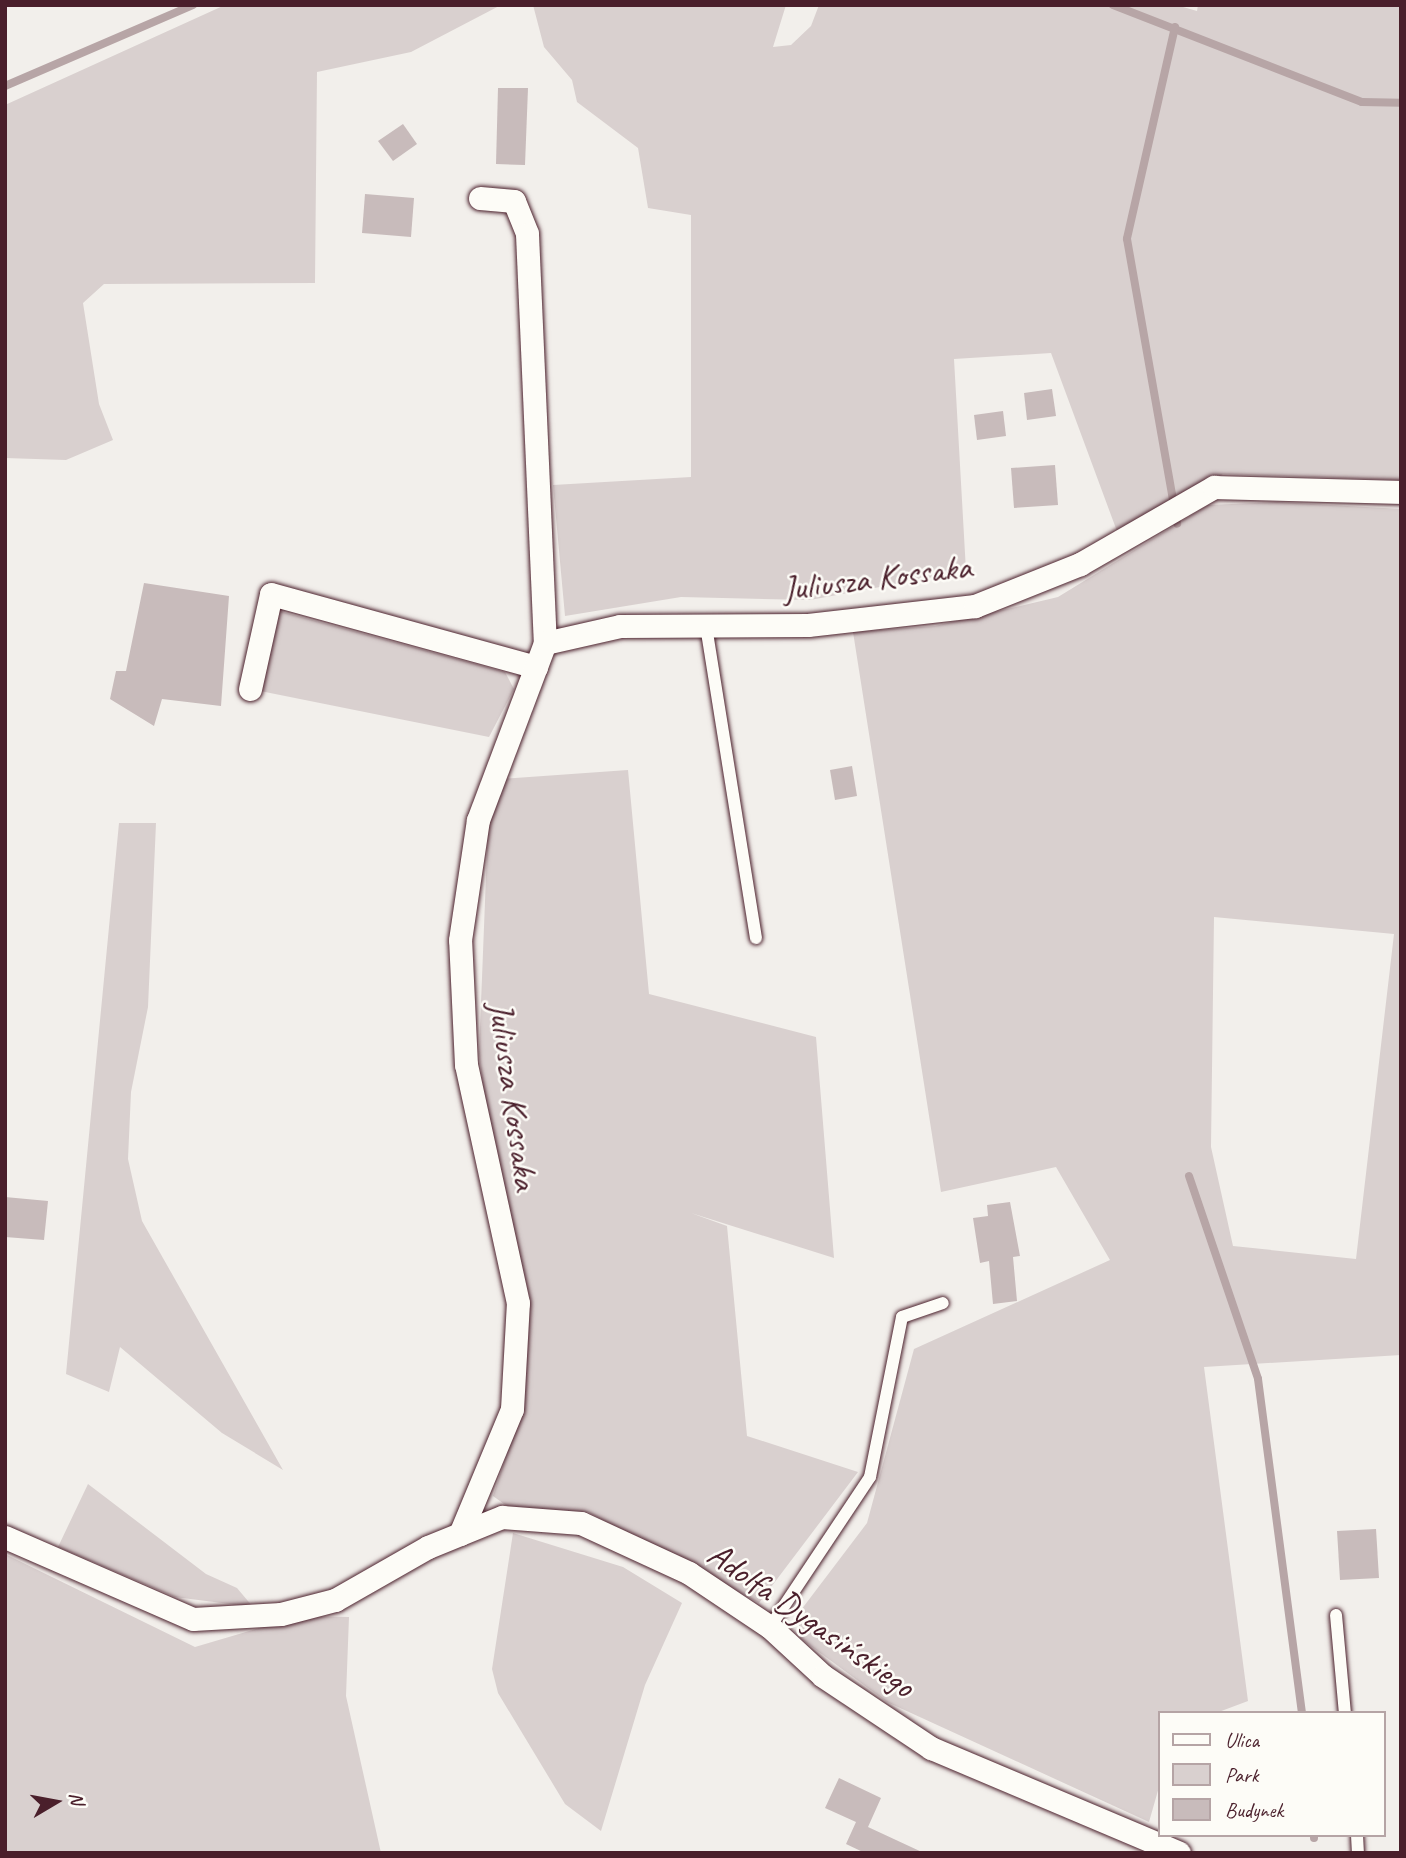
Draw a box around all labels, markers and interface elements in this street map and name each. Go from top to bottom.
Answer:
street label: Juliusza Kossaka [781,546,973,610]
street label: Juliusza Kossaka [479,1000,547,1192]
street label: Adolfa Dygasińskiego [699,1533,923,1707]
legend [1158,1711,1385,1837]
text: Ulica [1225,1727,1259,1753]
text: Park [1225,1762,1258,1788]
north arrow [21,1767,91,1837]
text: N [64,1790,90,1806]
text: Budynek [1225,1797,1283,1823]

